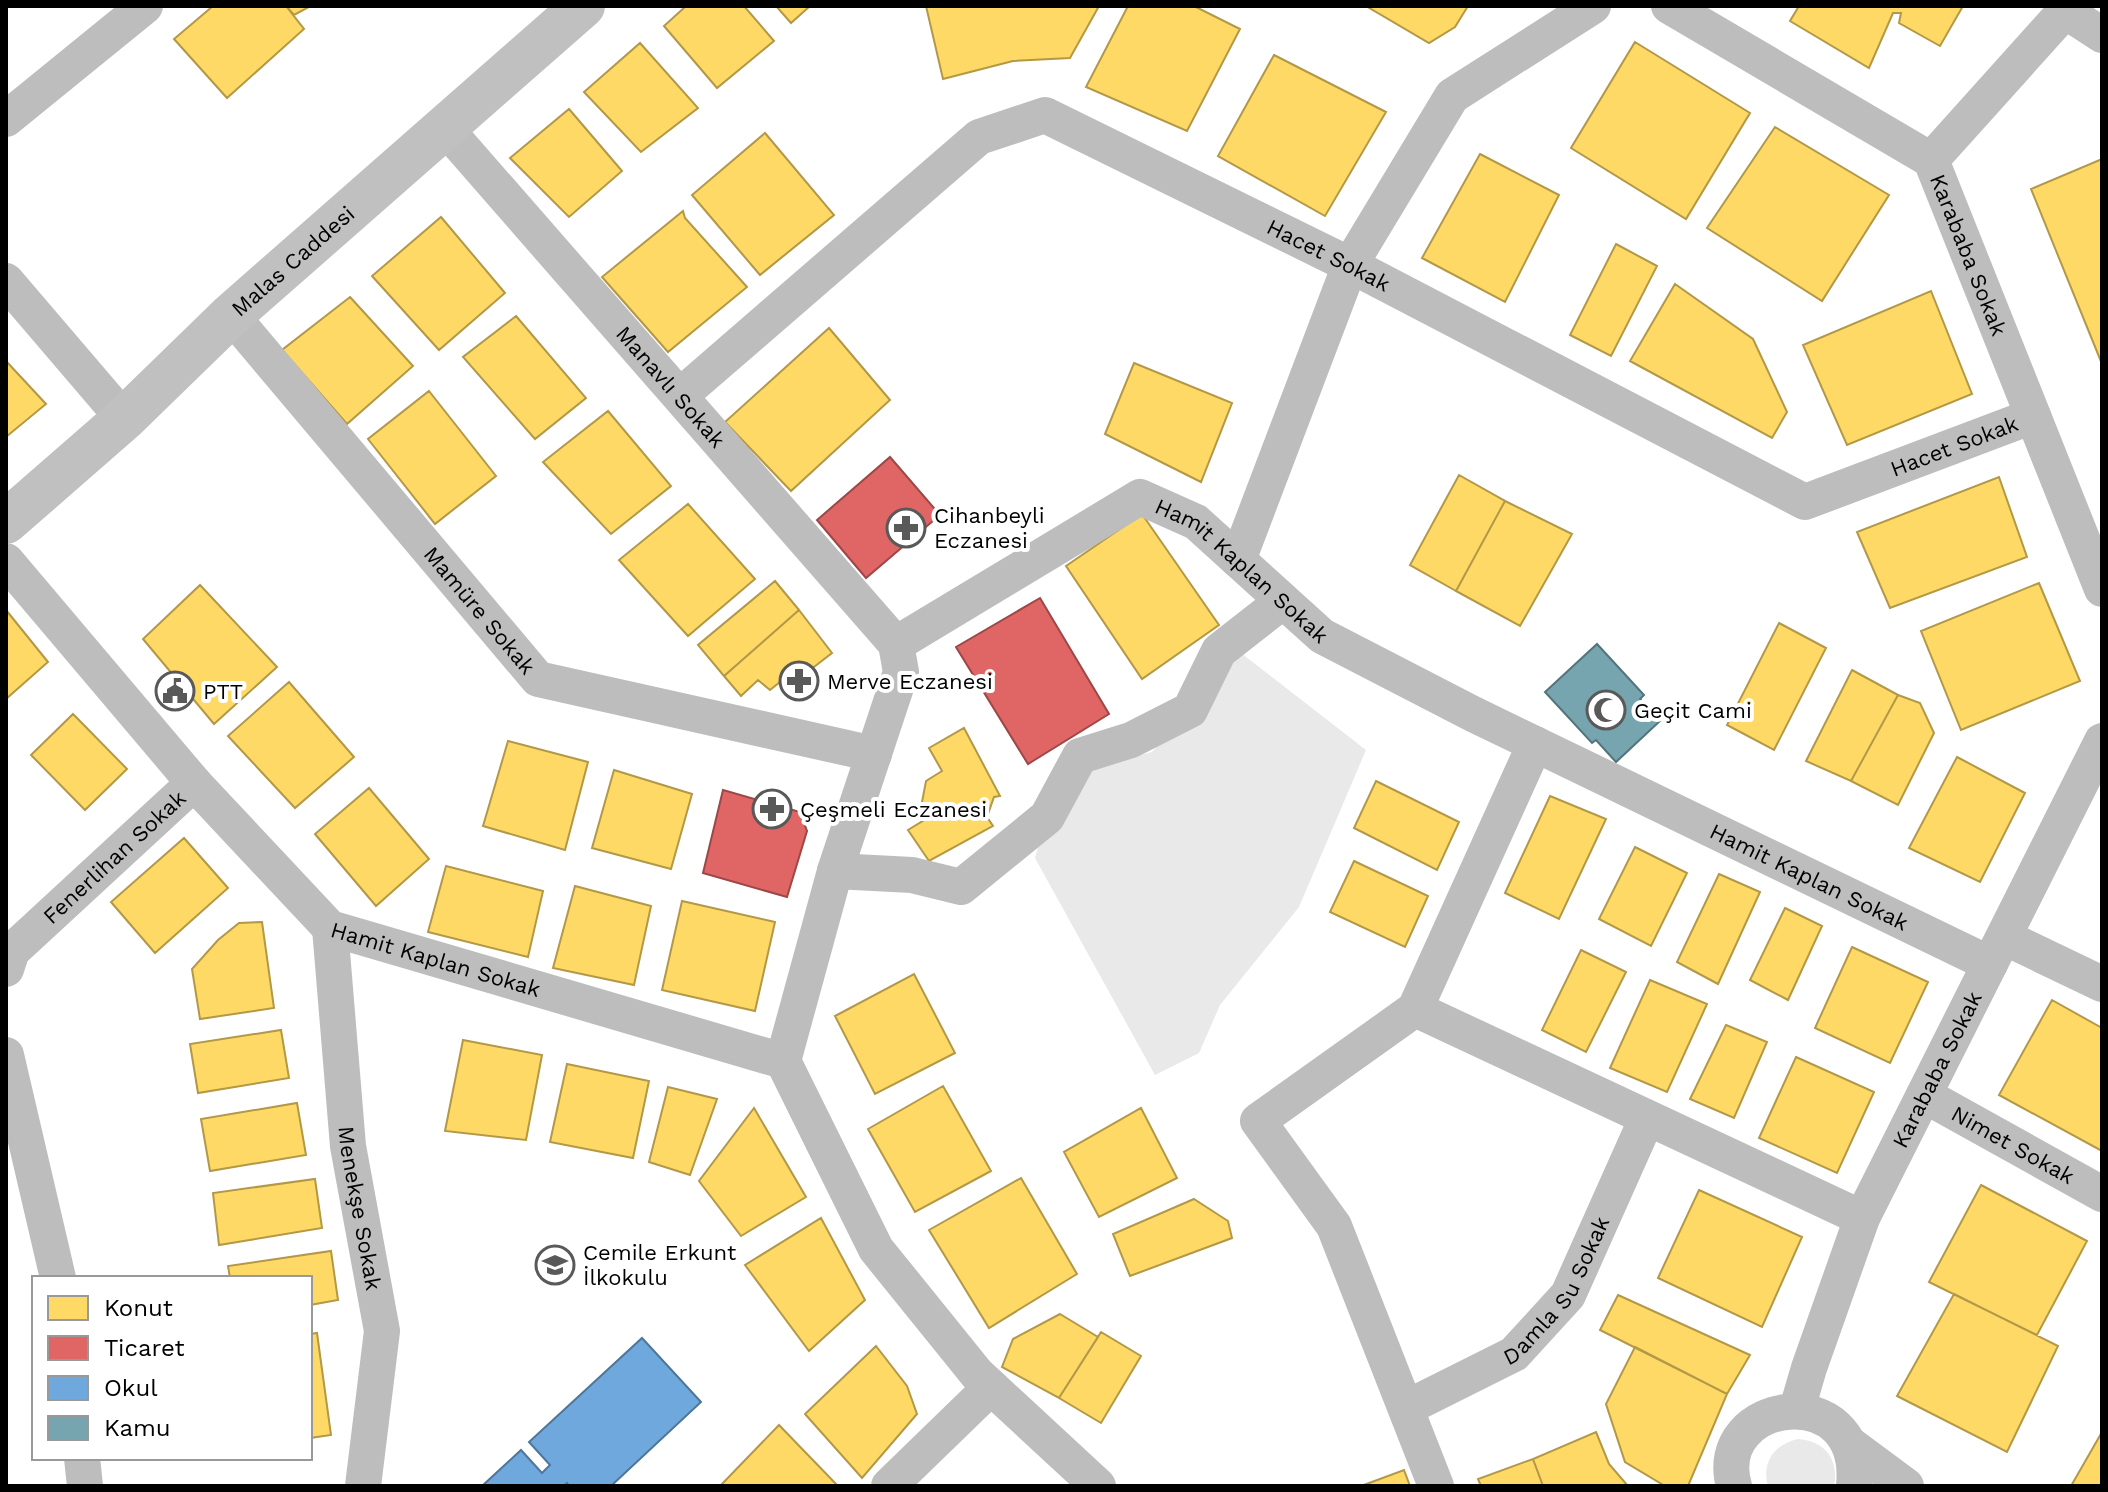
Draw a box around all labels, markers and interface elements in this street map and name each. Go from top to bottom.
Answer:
street label: Karababa Sokak [1925,171,2012,339]
street label: Malas Caddesi [227,201,359,322]
street label: Hacet Sokak [1263,214,1394,297]
street label: Manavlı Sokak [611,321,730,453]
street label: Hacet Sokak [1887,411,2022,482]
street label: Hamit Kaplan Sokak [1151,493,1333,648]
place label: Cihanbeyli Eczanesi [934,503,1045,553]
pharmacy icon: Cihanbeyli Eczanesi [885,507,927,549]
street label: Mamüre Sokak [419,542,540,679]
pharmacy icon: Merve Eczanesi [778,660,820,702]
place label: Merve Eczanesi [827,669,993,694]
public building icon: PTT [154,670,196,712]
place label: PTT [203,679,243,704]
mosque icon: Geçit Cami [1585,689,1627,731]
place label: Geçit Cami [1634,698,1752,723]
street label: Fenerlihan Sokak [38,785,191,929]
pharmacy icon: Çeşmeli Eczanesi [751,788,793,830]
place label: Çeşmeli Eczanesi [800,797,987,822]
street label: Hamit Kaplan Sokak [1706,819,1912,936]
street label: Hamit Kaplan Sokak [328,917,543,1002]
street label: Karababa Sokak [1887,987,1987,1152]
street label: Nimet Sokak [1947,1101,2079,1189]
street label: Menekşe Sokak [333,1125,386,1292]
street label: Damla Su Sokak [1499,1213,1614,1370]
place label: Cemile Erkunt İlkokulu [583,1240,736,1290]
school or university icon: Cemile Erkunt İlkokulu [534,1244,576,1286]
legend [32,1276,312,1460]
text: Konut [104,1294,173,1322]
text: Ticaret [104,1334,184,1362]
text: Okul [104,1374,158,1402]
text: Kamu [104,1414,171,1442]

